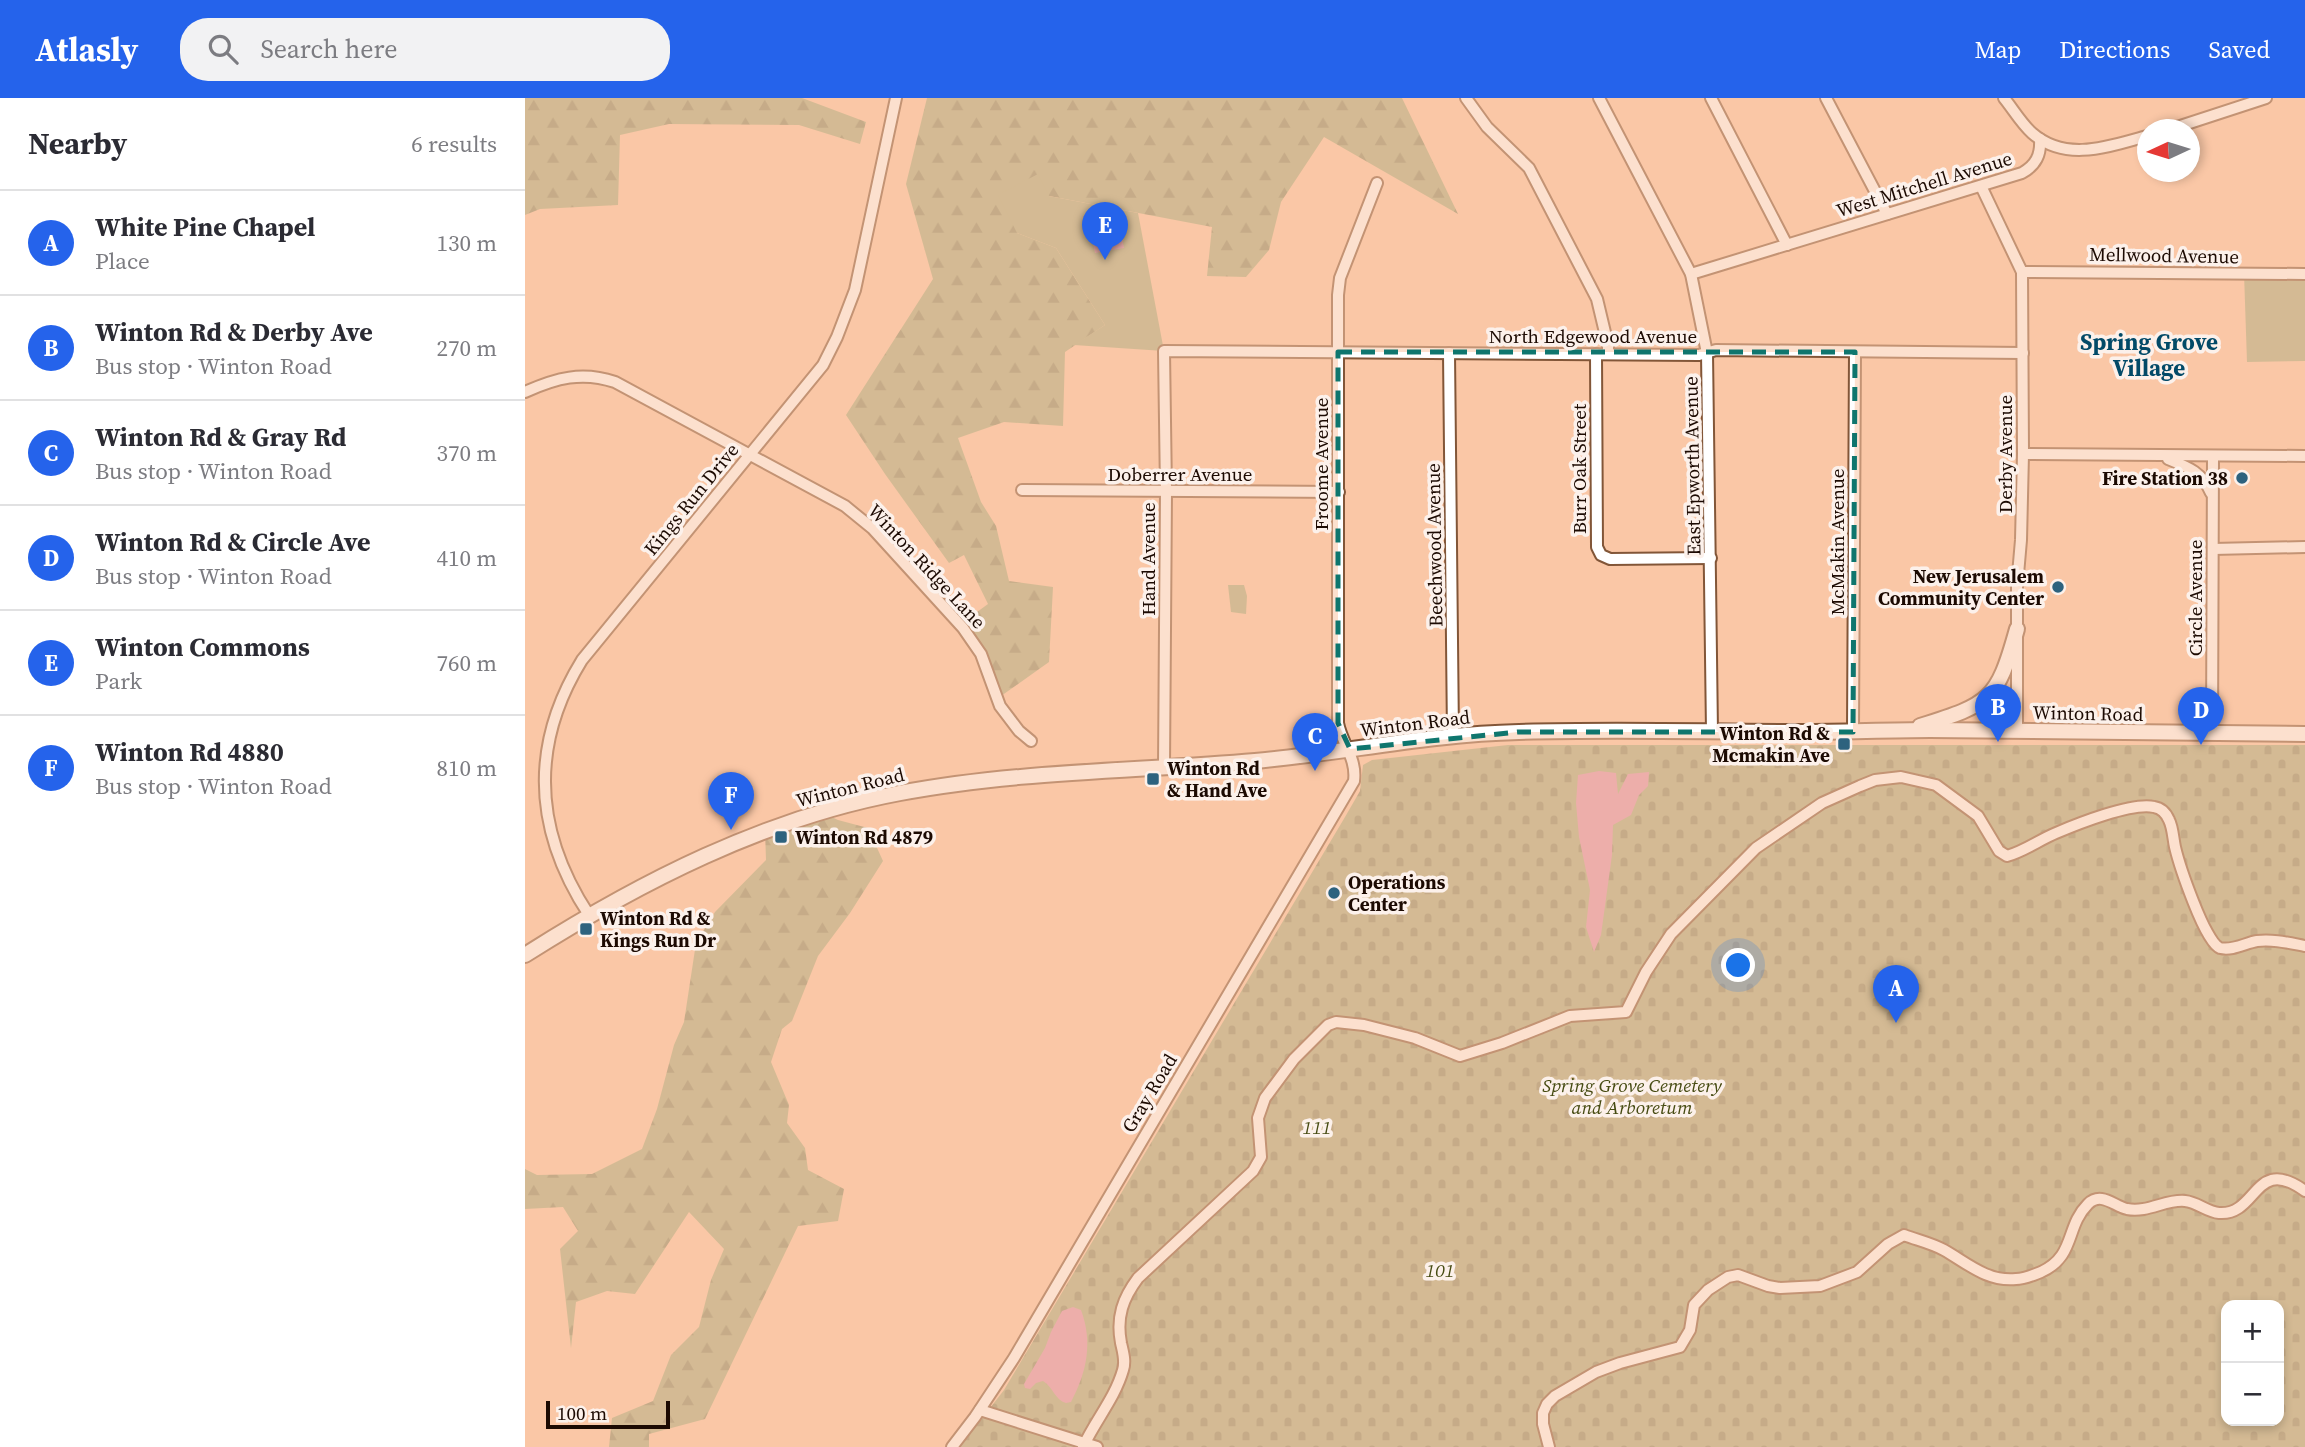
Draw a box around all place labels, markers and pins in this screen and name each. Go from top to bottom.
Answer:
pin: E [1082,202,1128,260]
place label: Fire Station 38 [2102,465,2228,491]
marker: Fire Station 38 [2234,470,2250,486]
place label: New Jerusalem Community Center [1878,563,2044,611]
marker: New Jerusalem Community Center [2050,579,2066,595]
pin: B [1975,684,2021,742]
pin: D [2178,687,2224,745]
pin: C [1292,713,1338,771]
place label: Winton Rd & Mcmakin Ave [1712,720,1830,768]
marker: Winton Rd & Mcmakin Ave [1836,736,1852,752]
place label: Winton Rd & Hand Ave [1167,755,1267,803]
marker: Winton Rd & Hand Ave [1145,771,1161,787]
pin: F [708,772,754,830]
place label: Winton Rd 4879 [795,824,933,850]
marker: Winton Rd 4879 [773,829,789,845]
place label: Operations Center [1348,869,1446,917]
marker: Operations Center [1326,885,1342,901]
place label: Winton Rd & Kings Run Dr [600,905,716,953]
marker: Winton Rd & Kings Run Dr [578,921,594,937]
pin: A [1873,965,1919,1023]

